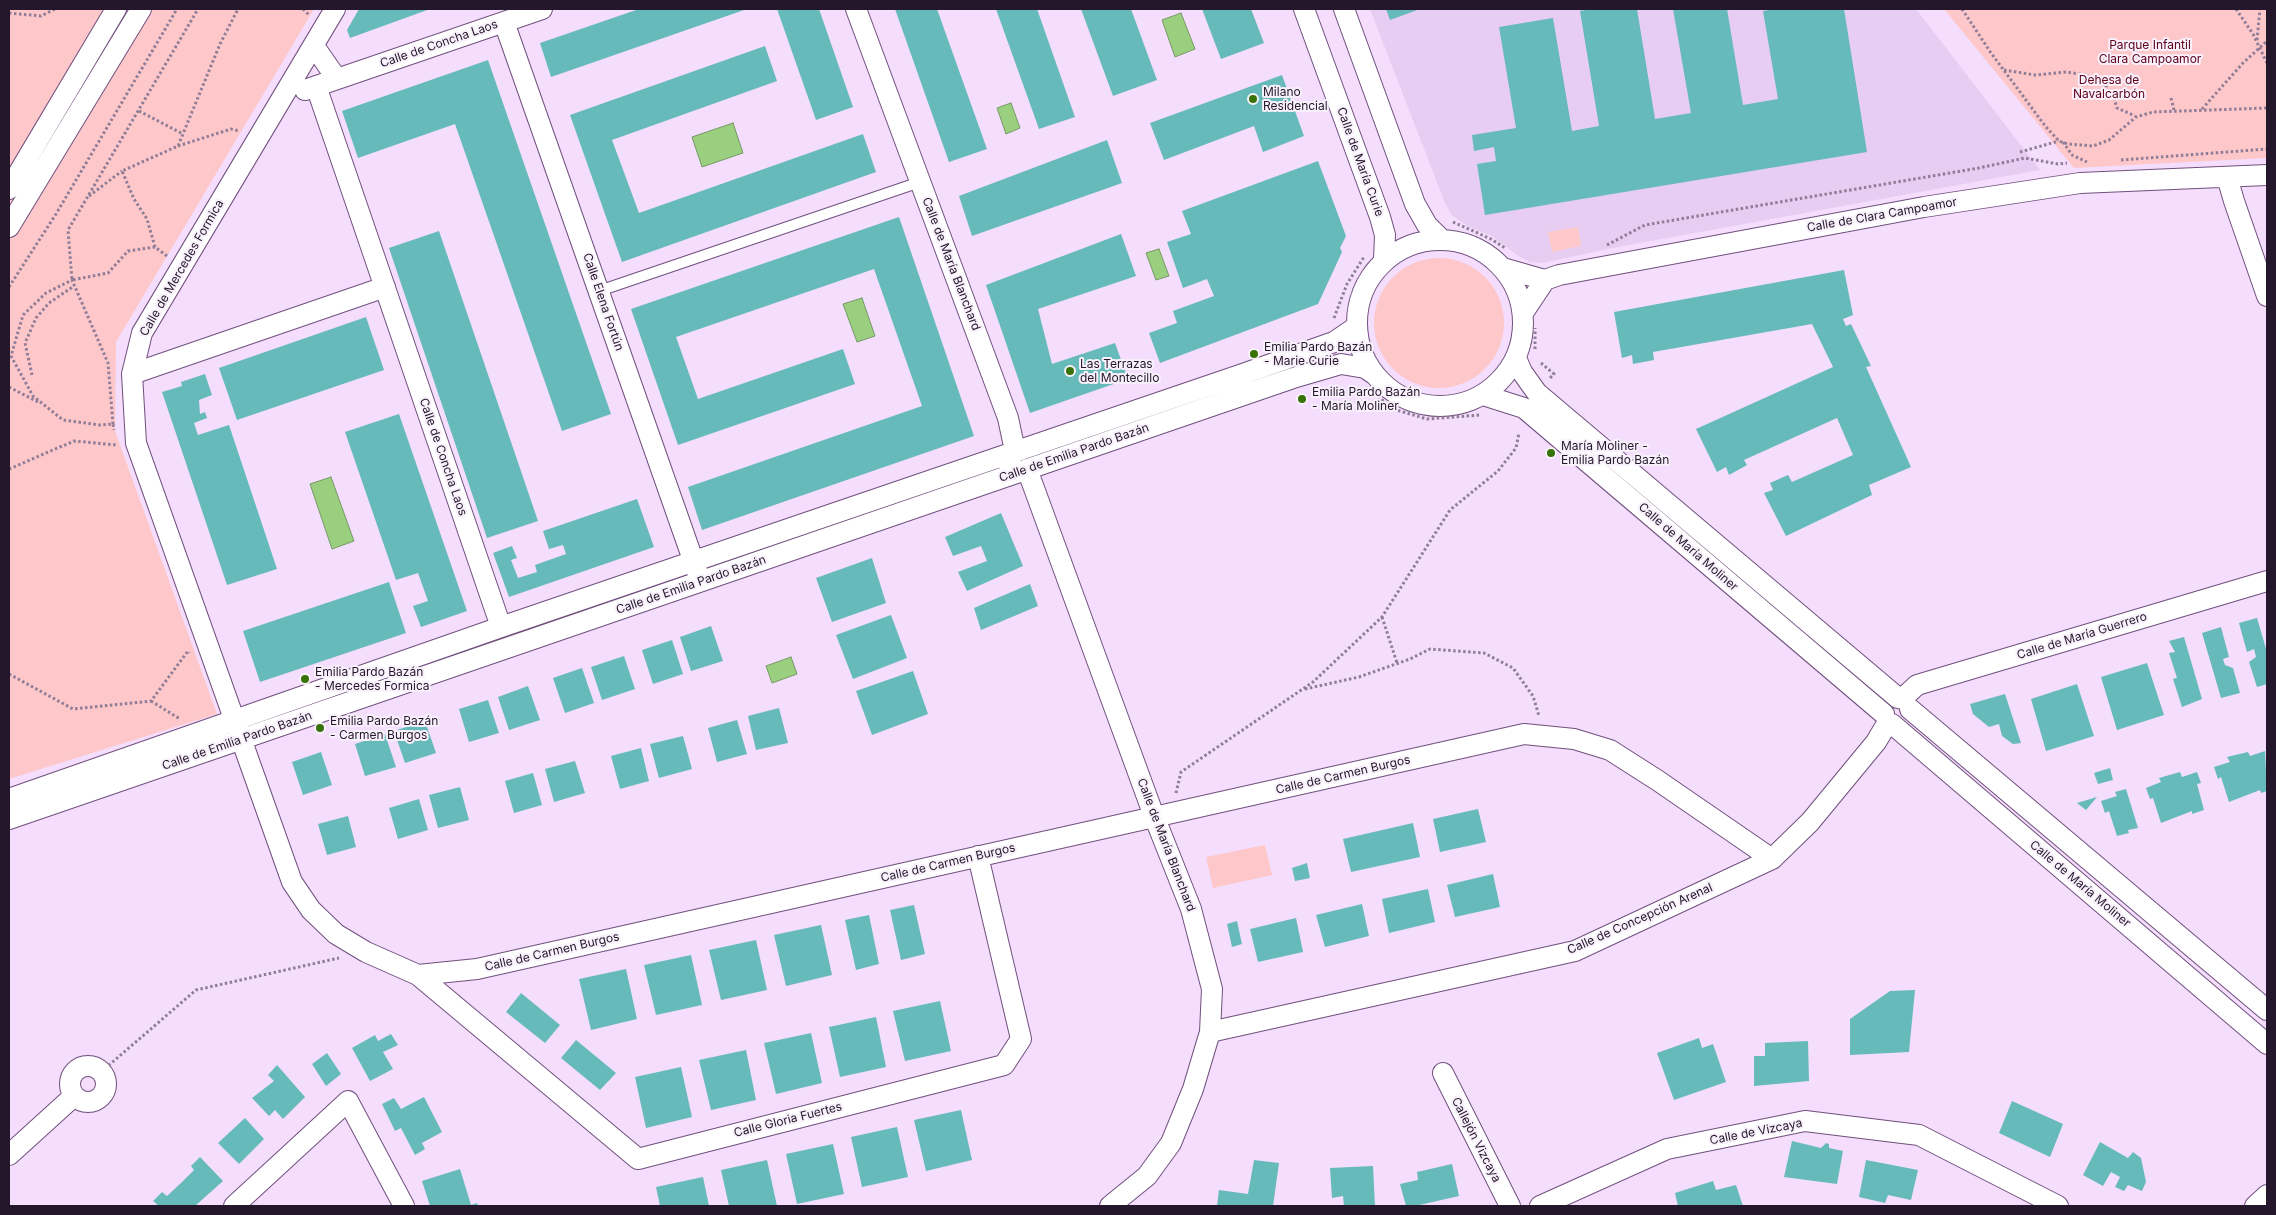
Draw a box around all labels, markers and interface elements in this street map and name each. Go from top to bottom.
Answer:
street label: Calle de Concha Laos [378,17,500,71]
park label: Parque Infantil Clara Campoamor [2099,38,2201,66]
park label: Dehesa de Navalcarbón [2073,73,2145,101]
place label: Milano Residencial [1263,85,1328,113]
marker: Milano Residencial [1247,93,1259,105]
street label: Calle de María Curie [1334,105,1386,219]
street label: Calle de María Blanchard [919,195,983,333]
street label: Calle de Clara Campoamor [1806,195,1958,235]
street label: Calle de Mercedes Formica [137,197,227,339]
street label: Calle Elena Fortún [579,251,627,353]
place label: Emilia Pardo Bazán - Marie Curie [1264,340,1372,368]
marker: Emilia Pardo Bazán - Marie Curie [1248,348,1260,360]
place label: Las Terrazas del Montecillo [1080,357,1159,385]
marker: Las Terrazas del Montecillo [1064,365,1076,377]
place label: Emilia Pardo Bazán - María Moliner [1312,385,1420,413]
marker: Emilia Pardo Bazán - María Moliner [1296,393,1308,405]
street label: Calle de Concha Laos [416,396,470,518]
street label: Calle de Emilia Pardo Bazán [997,421,1151,485]
place label: María Moliner - Emilia Pardo Bazán [1561,439,1669,467]
marker: María Moliner - Emilia Pardo Bazán [1545,447,1557,459]
street label: Calle de María Moliner [1635,500,1741,594]
street label: Calle de Emilia Pardo Bazán [614,553,768,617]
street label: Calle de María Guerrero [2015,609,2149,663]
place label: Emilia Pardo Bazán - Mercedes Formica [315,665,430,693]
marker: Emilia Pardo Bazán - Mercedes Formica [299,673,311,685]
street label: Calle de Emilia Pardo Bazán [160,709,314,773]
place label: Emilia Pardo Bazán - Carmen Burgos [330,714,438,742]
marker: Emilia Pardo Bazán - Carmen Burgos [314,722,326,734]
street label: Calle de Carmen Burgos [1274,752,1412,798]
street label: Calle de María Blanchard [1134,776,1198,914]
street label: Calle de María Moliner [2027,838,2133,930]
street label: Calle de Carmen Burgos [879,840,1017,886]
street label: Calle de Concepción Arenal [1565,880,1715,958]
street label: Calle de Carmen Burgos [483,929,621,975]
street label: Callejón Vizcaya [1448,1095,1504,1185]
street label: Calle Gloria Fuertes [732,1100,844,1140]
street label: Calle de Vizcaya [1708,1116,1804,1148]

